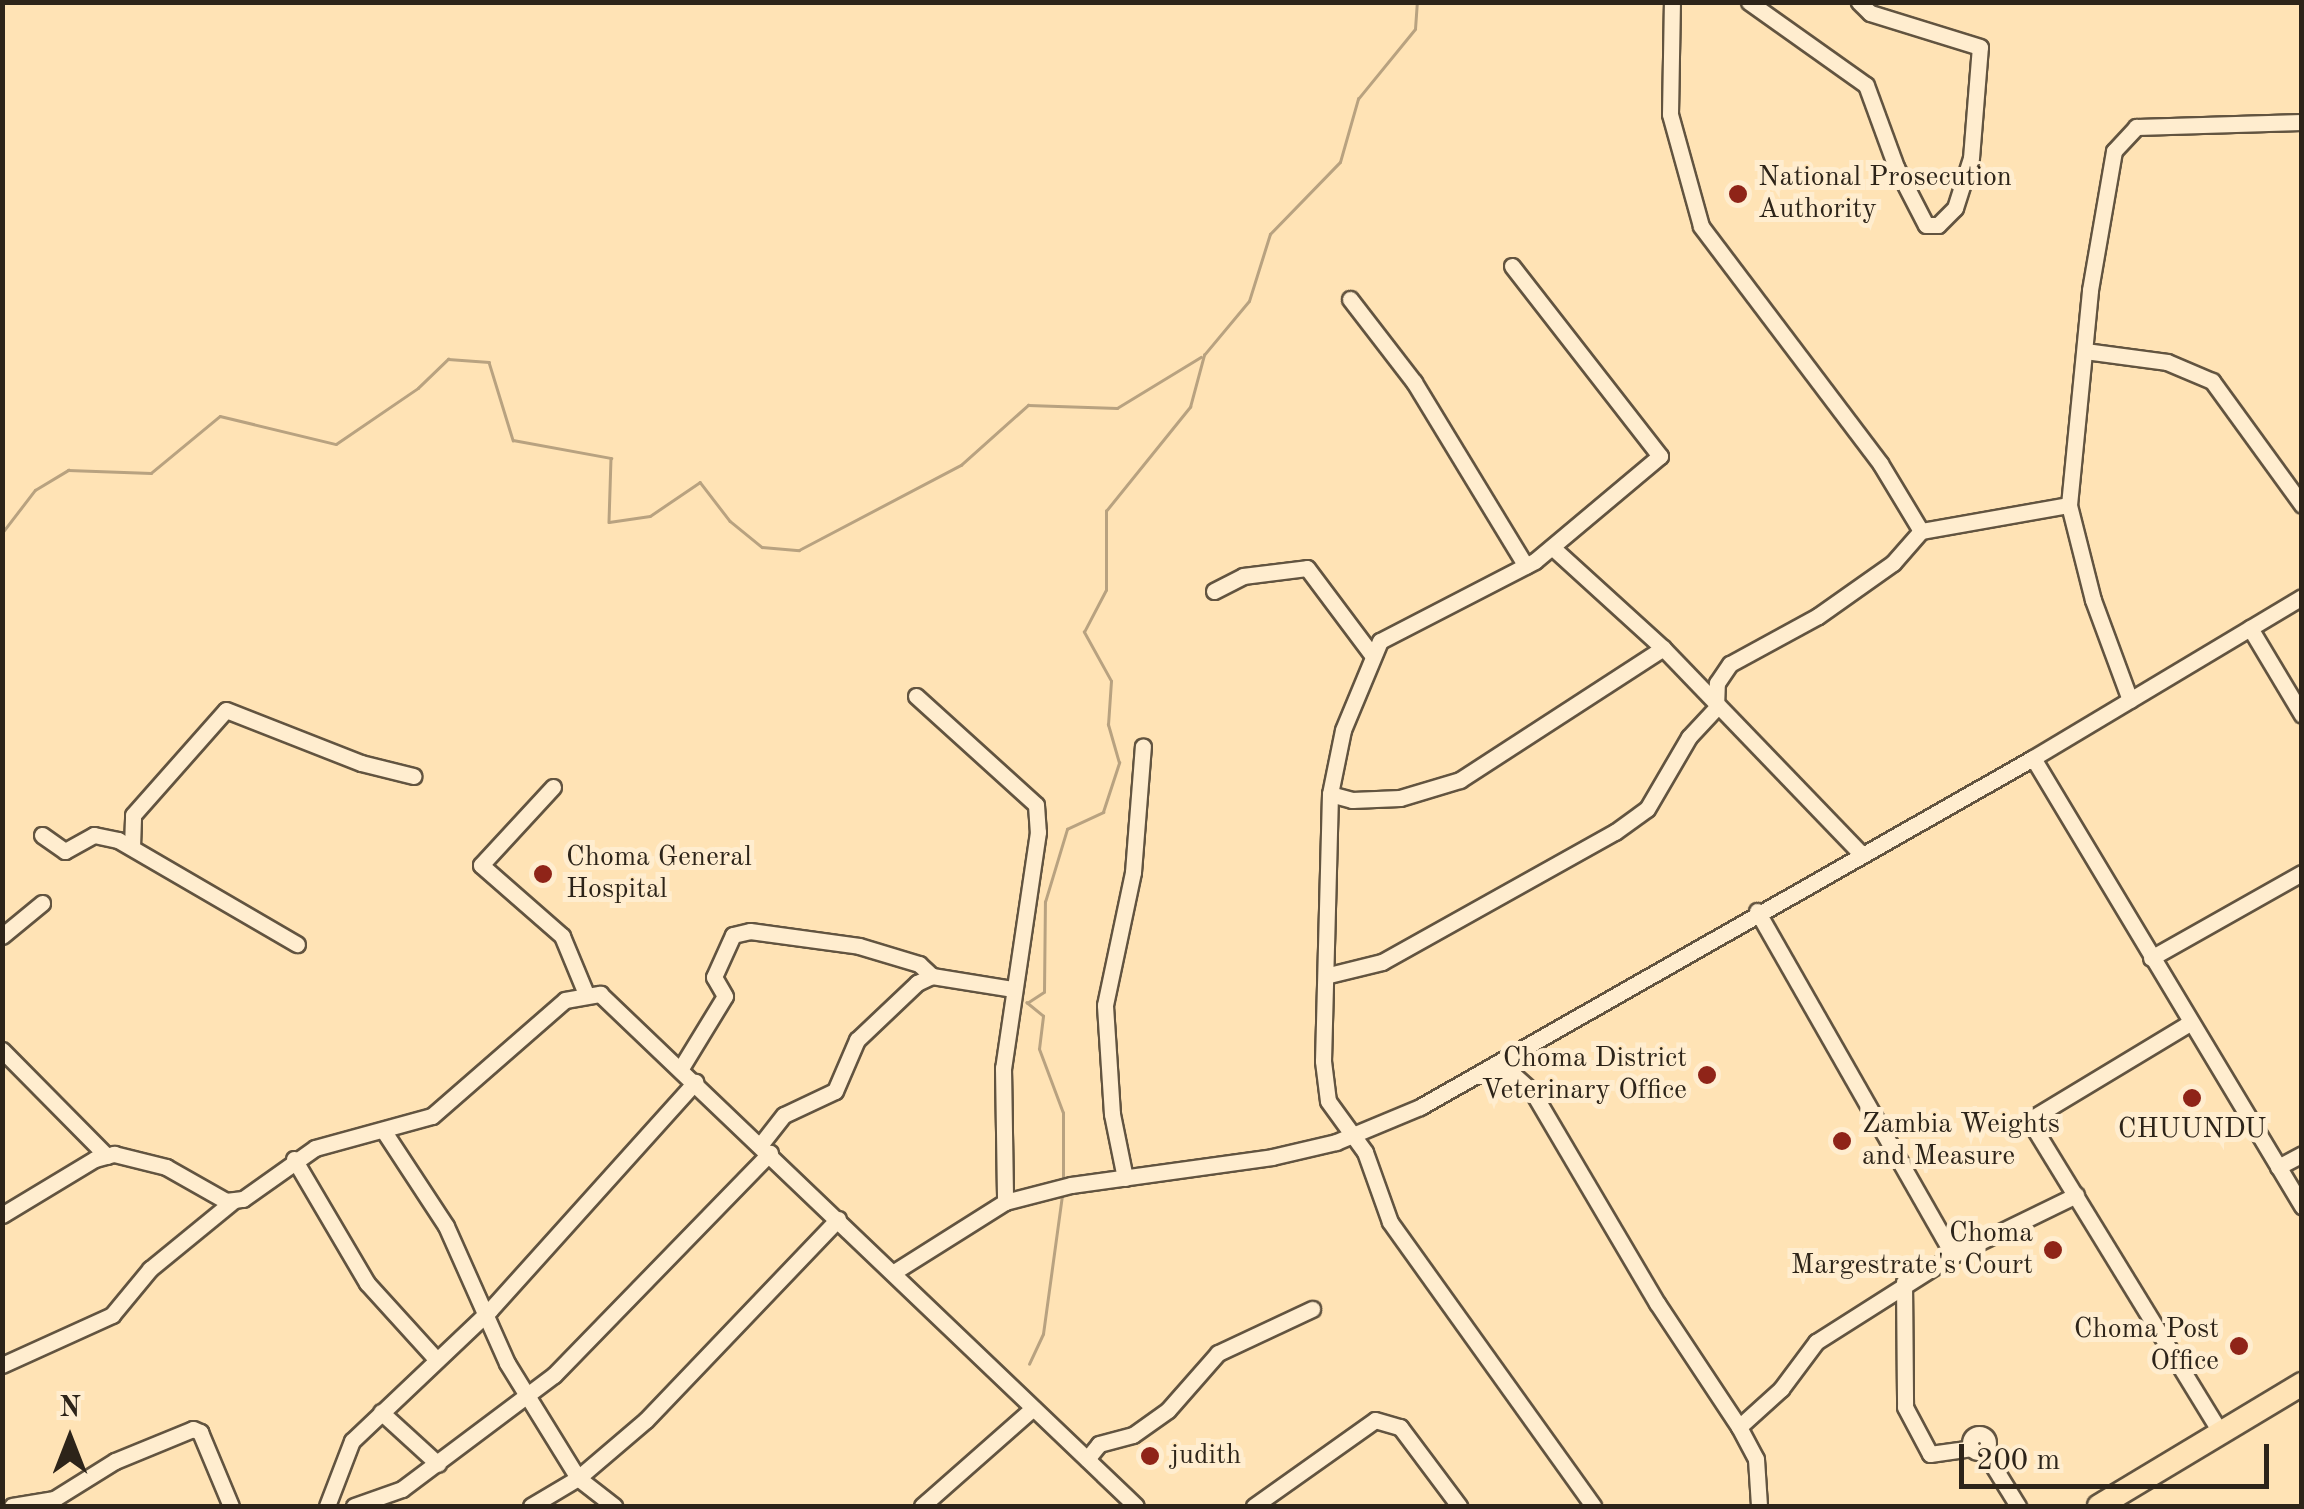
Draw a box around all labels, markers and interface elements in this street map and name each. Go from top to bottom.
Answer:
place label: National Prosecution Authority [1758,161,2012,227]
marker: National Prosecution Authority [1727,183,1749,205]
place label: Choma General Hospital [566,841,752,907]
marker: Choma General Hospital [530,861,556,887]
place label: Choma District Veterinary Office [1482,1042,1687,1108]
marker: Choma District Veterinary Office [1696,1064,1718,1086]
marker: CHUUNDU [2181,1087,2203,1109]
place label: Zambia Weights and Measure [1862,1108,2060,1174]
place label: CHUUNDU [2118,1113,2266,1147]
marker: Zambia Weights and Measure [1831,1130,1853,1152]
place label: Choma Margestrate's Court [1791,1217,2033,1283]
marker: Choma Margestrate's Court [2042,1239,2064,1261]
place label: Choma Post Office [2074,1313,2219,1379]
marker: Choma Post Office [2228,1335,2250,1357]
north arrow [20,1389,120,1489]
text: N [59,1395,81,1423]
scale bar [1964,1424,2274,1486]
place label: judith [1170,1439,1241,1473]
marker: judith [1139,1445,1161,1467]
text: 200 m [1976,1446,2060,1476]

